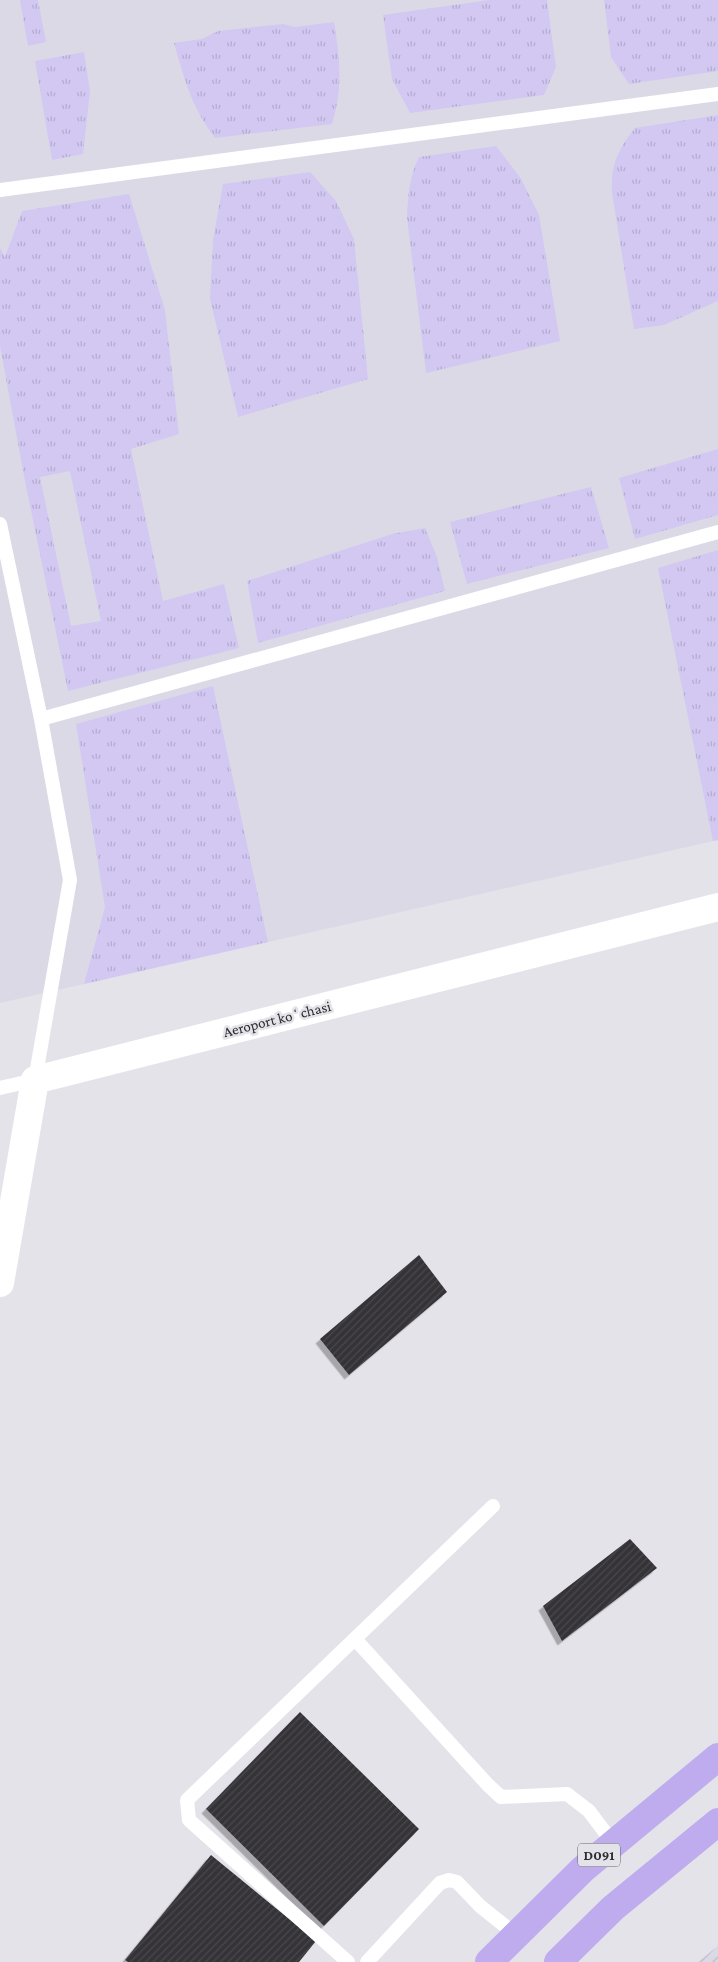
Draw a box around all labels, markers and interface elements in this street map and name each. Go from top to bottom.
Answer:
street label: Aeroport koʻchasi [222,998,333,1041]
road number: D091 [578,1844,620,1866]

